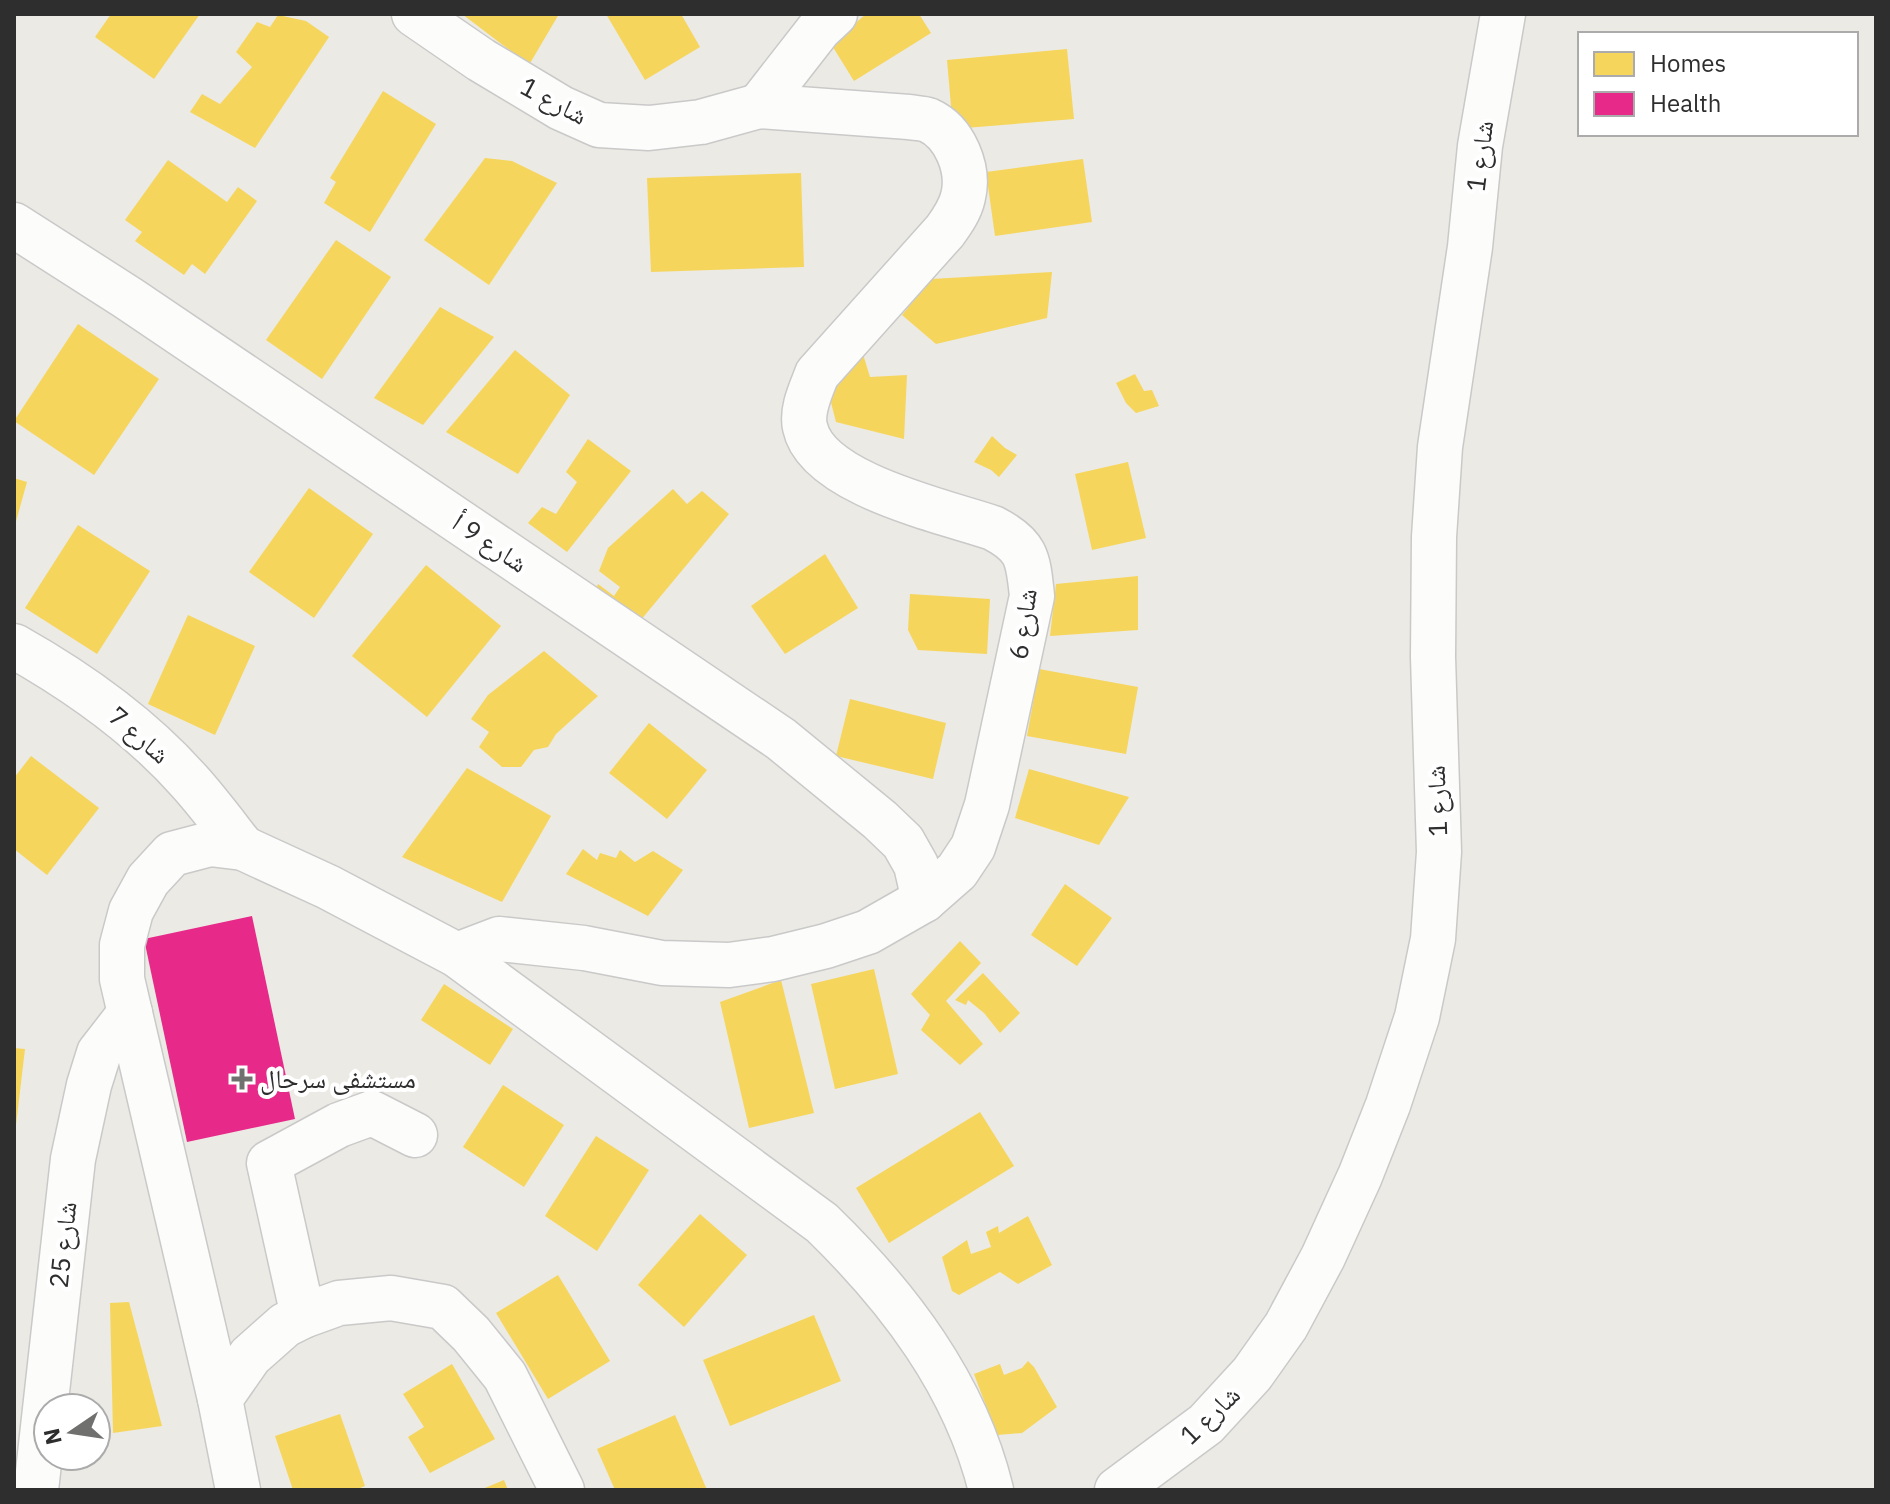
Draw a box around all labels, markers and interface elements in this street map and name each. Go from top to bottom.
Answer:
legend [1578,32,1858,136]
text: Homes [1650,47,1726,79]
street label: شارع 1 [515,68,594,132]
text: Health [1650,87,1721,119]
street label: شارع 1 [1458,118,1500,193]
street label: شارع 9 أ [446,505,535,580]
street label: شارع 6 [1000,586,1044,661]
street label: شارع 7 [102,698,178,770]
street label: شارع 1 [1418,765,1454,837]
place label: مستشفى سرحال [260,1061,416,1095]
marker: مستشفى سرحال [231,1068,253,1090]
street label: شارع 25 [41,1200,83,1290]
street label: شارع 1 [1172,1377,1247,1451]
north arrow [32,1392,112,1472]
text: N [36,1426,68,1448]

